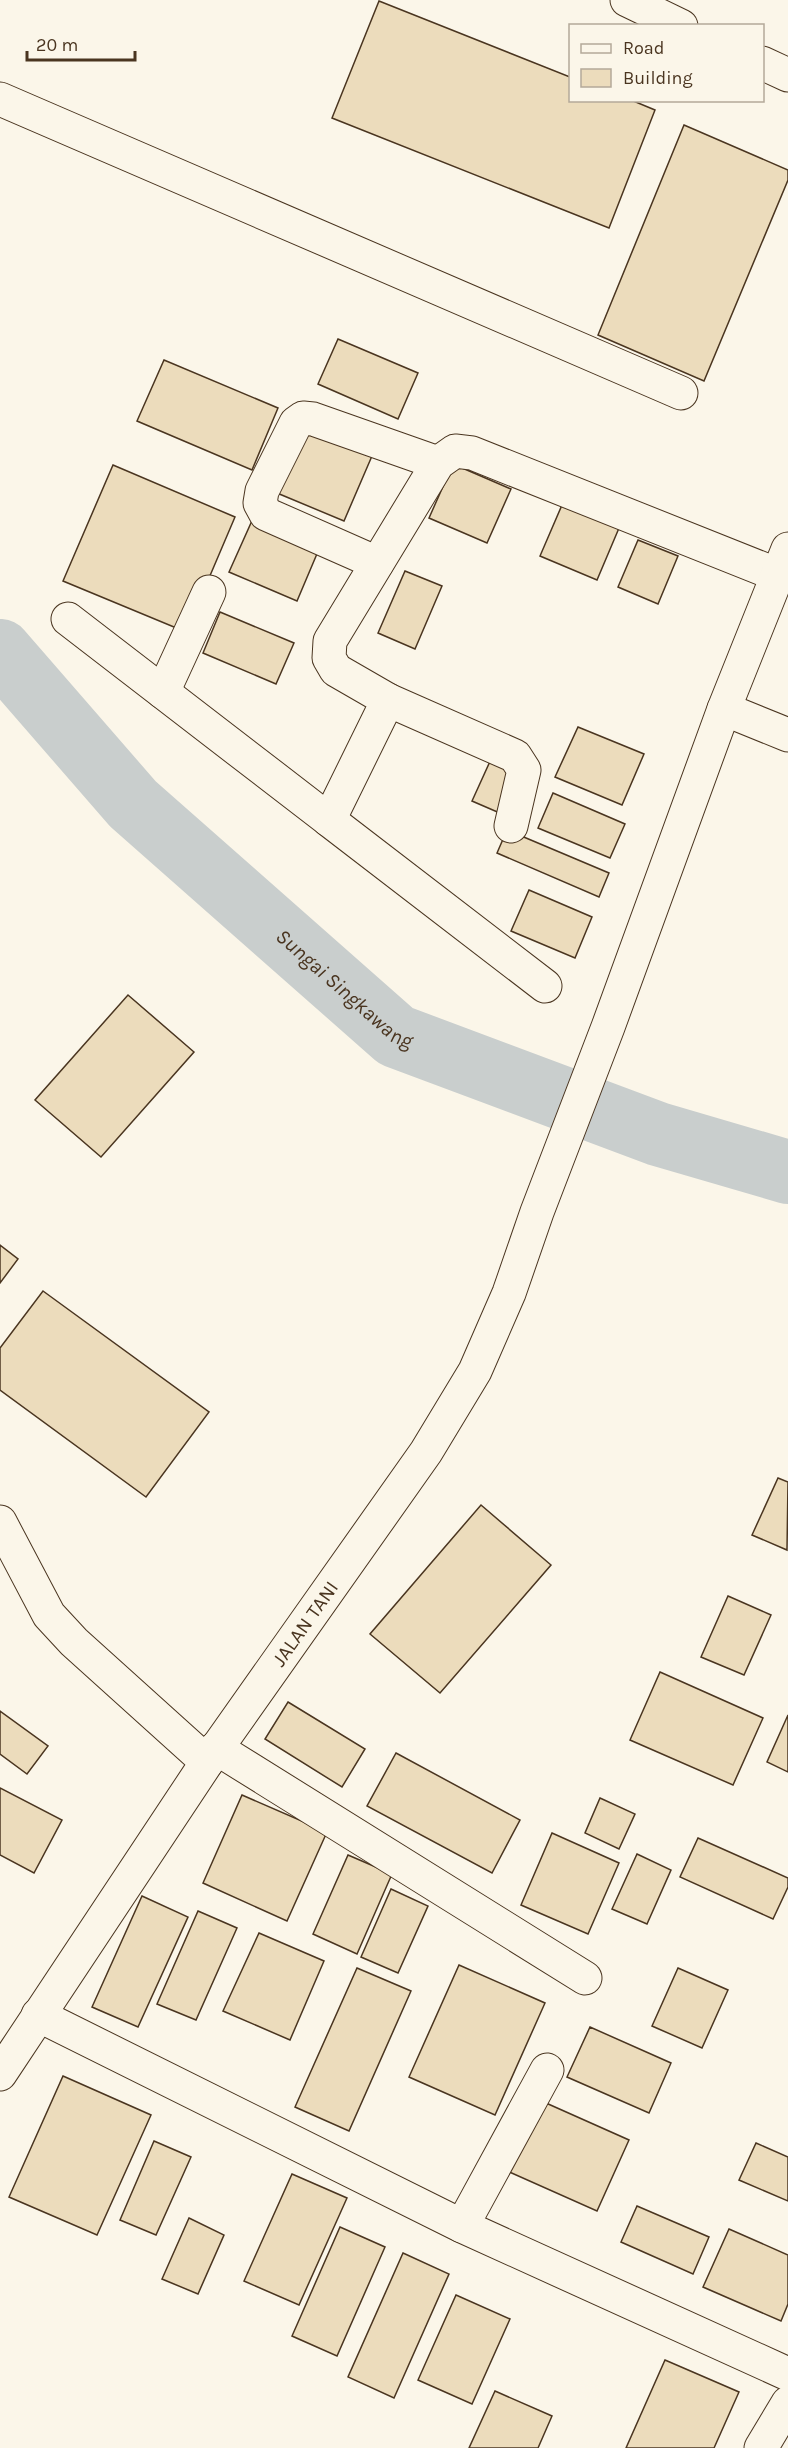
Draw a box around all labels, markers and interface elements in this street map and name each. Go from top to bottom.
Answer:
scale bar [27,24,135,62]
legend [569,24,764,102]
text: 20 m [36,34,78,56]
text: Road [623,37,664,59]
text: Building [623,67,693,89]
water label: Sungai Singkawang [271,924,417,1054]
street label: JALAN TANI [267,1576,343,1671]

